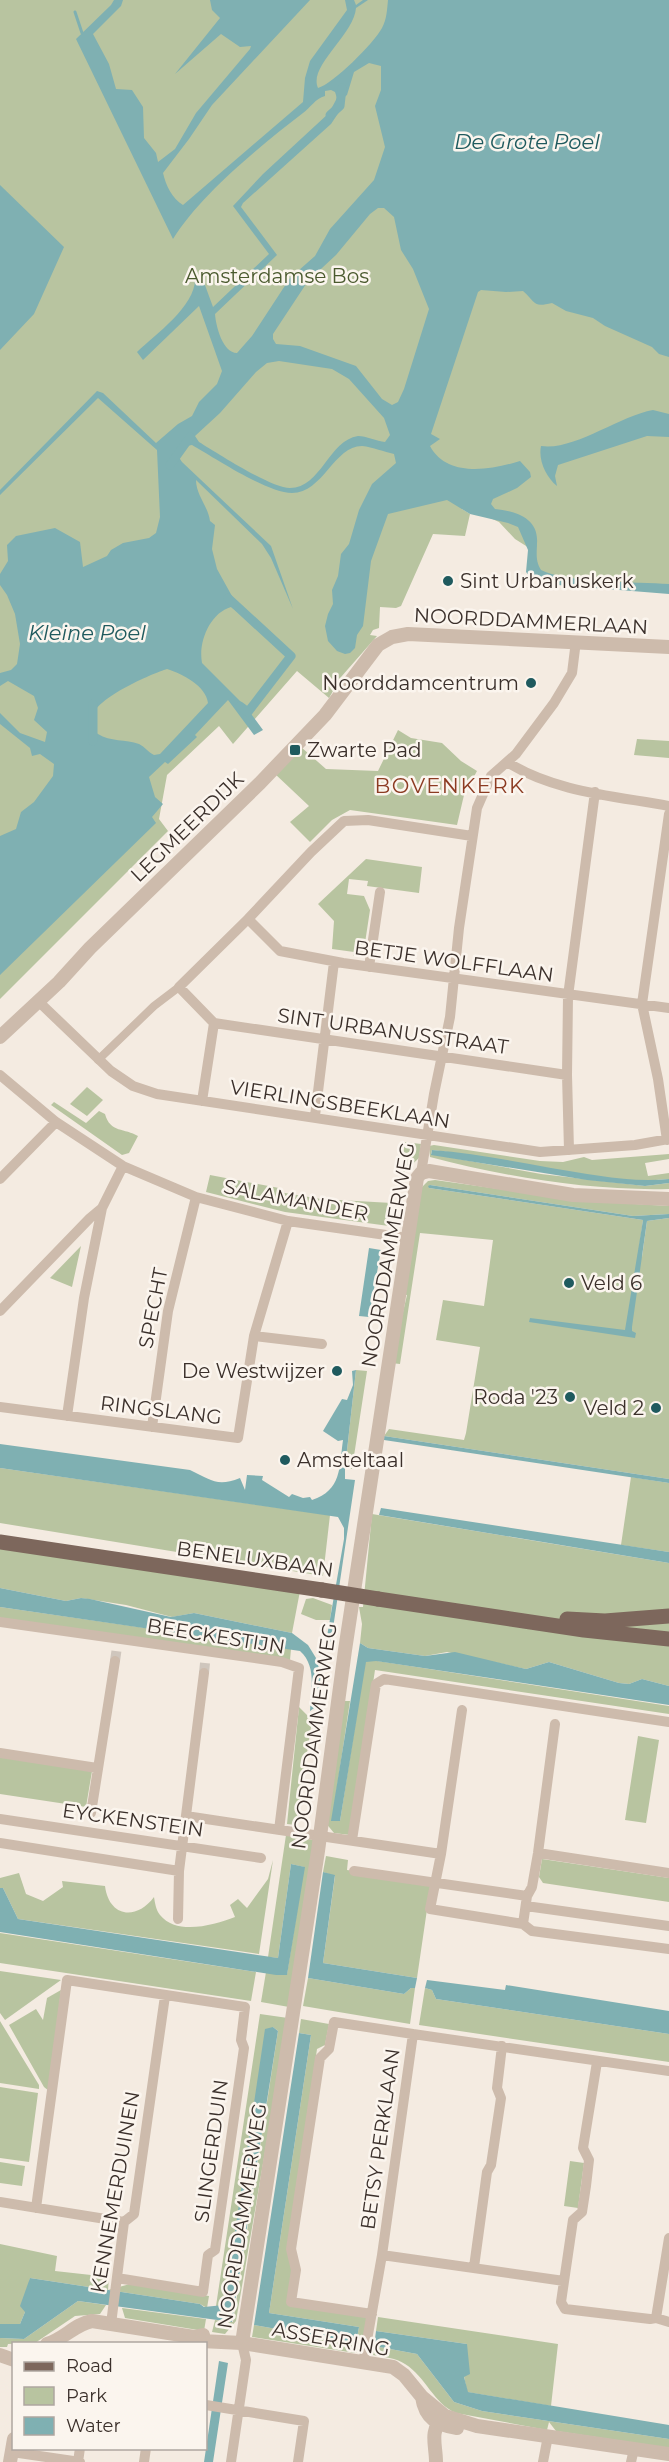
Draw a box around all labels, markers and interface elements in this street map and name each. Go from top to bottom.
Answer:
water label: De Grote Poel [454,129,600,154]
park label: Amsterdamse Bos [185,264,369,288]
place label: Sint Urbanuskerk [460,569,634,593]
marker: Sint Urbanuskerk [441,574,455,588]
street label: NOORDDAMMERLAAN [413,603,649,639]
water label: Kleine Poel [28,620,146,645]
place label: Noorddamcentrum [322,671,519,695]
marker: Noorddamcentrum [524,676,538,690]
place label: Zwarte Pad [307,738,422,762]
marker: Zwarte Pad [288,743,302,757]
street label: LEGMEERDIJK [126,767,249,887]
district label: BOVENKERK [374,773,526,798]
street label: BETJE WOLFFLAAN [353,935,555,987]
street label: SINT URBANUSSTRAAT [276,1003,511,1059]
street label: VIERLINGSBEEKLAAN [228,1075,452,1133]
street label: NOORDDAMMERWEG [356,1141,420,1369]
street label: SALAMANDER [222,1174,370,1226]
street label: SPECHT [133,1265,173,1350]
place label: Veld 6 [581,1271,642,1295]
marker: Veld 6 [562,1276,576,1290]
place label: De Westwijzer [182,1359,325,1383]
marker: De Westwijzer [330,1364,344,1378]
place label: Roda '23 [473,1385,558,1409]
marker: Roda '23 [563,1390,577,1404]
street label: RINGSLANG [99,1391,223,1429]
place label: Veld 2 [584,1396,644,1420]
marker: Veld 2 [649,1401,663,1415]
place label: Amsteltaal [297,1448,404,1472]
marker: Amsteltaal [278,1453,292,1467]
street label: BENELUXBAAN [175,1536,335,1582]
street label: BEECKESTIJN [145,1613,287,1659]
street label: NOORDDAMMERWEG [286,1621,342,1851]
street label: EYCKENSTEIN [61,1798,205,1842]
street label: BETSY PERKLAAN [355,2047,405,2231]
street label: SLINGERDUIN [189,2078,233,2224]
street label: KENNEMERDUINEN [85,2089,145,2295]
street label: NOORDDAMMERWEG [212,2101,272,2331]
street label: ASSERRING [270,2317,392,2361]
legend [12,2342,207,2450]
text: Road [66,2355,113,2377]
text: Park [66,2385,107,2407]
text: Water [66,2415,121,2437]

